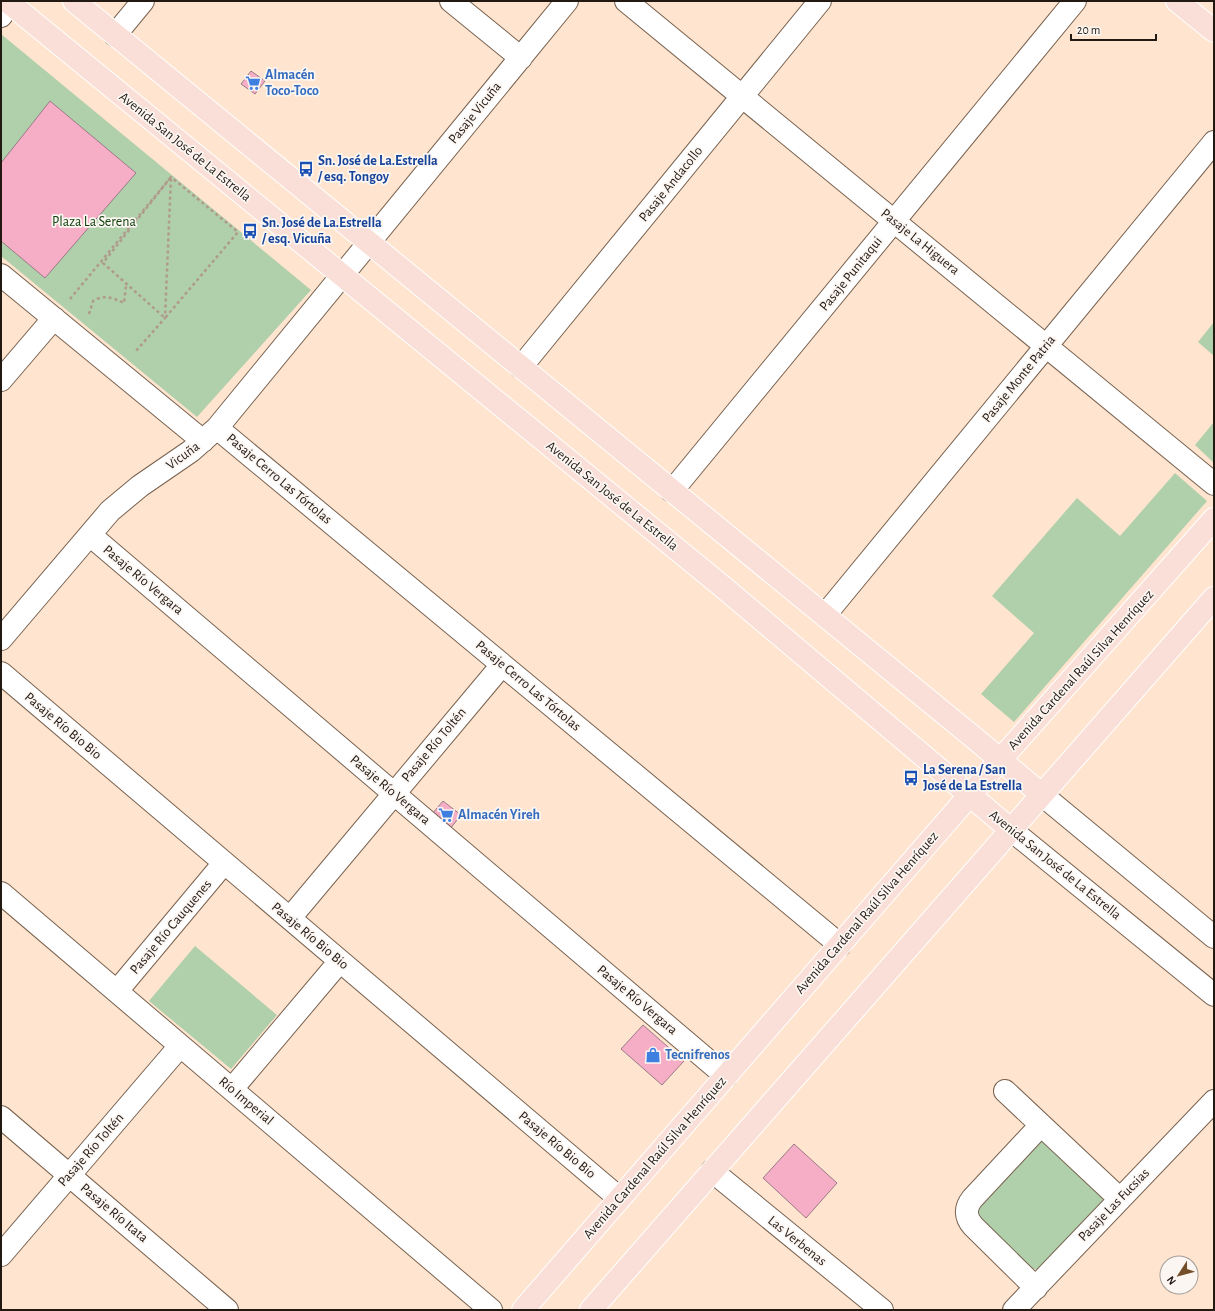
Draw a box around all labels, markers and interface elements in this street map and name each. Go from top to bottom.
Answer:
scale bar [1071,16,1156,42]
text: 20 m [1077,24,1100,36]
place label: Almacén Toco-Toco [265,68,319,98]
supermarket icon: Almacén Toco-Toco [244,74,262,92]
street label: Pasaje Vicuña [446,79,504,146]
street label: Avenida San José de La Estrella [116,90,254,205]
street label: Pasaje Andacollo [636,144,706,224]
place label: Sn. José de La.Estrella / esq. Tongoy [317,154,438,184]
bus stop icon: Sn. José de La.Estrella / esq. Tongoy [297,160,315,178]
street label: Pasaje La Higuera [878,206,962,278]
park label: Plaza La Serena [52,215,136,229]
place label: Sn. José de La.Estrella / esq. Vicuña [261,216,382,246]
bus stop icon: Sn. José de La.Estrella / esq. Vicuña [241,222,259,240]
street label: Pasaje Punitaqui [817,234,885,314]
street label: Pasaje Monte Patria [980,332,1059,425]
street label: Pasaje Cerro Las Tórtolas [224,431,334,527]
street label: Vicuña [164,439,203,473]
street label: Avenida San José de La Estrella [543,439,681,554]
street label: Pasaje Río Vergara [100,543,186,618]
street label: Avenida Cardenal Raúl Silva Henríquez [1006,587,1157,753]
street label: Pasaje Cerro Las Tórtolas [473,638,583,734]
street label: Pasaje Río Bio Bio [22,690,104,762]
street label: Pasaje Río Toltén [399,705,469,785]
street label: Pasaje Río Vergara [347,753,433,828]
place label: La Serena / San José de La Estrella [923,763,1022,793]
bus stop icon: La Serena / San José de La Estrella [902,769,920,787]
supermarket icon: Almacén Yireh [437,806,455,824]
place label: Almacén Yireh [458,808,540,822]
street label: Avenida San José de La Estrella [986,808,1124,923]
street label: Avenida Cardenal Raúl Silva Henríquez [793,829,941,997]
street label: Pasaje Río Cauquenes [128,877,214,977]
street label: Pasaje Río Bio Bio [269,900,351,972]
street label: Pasaje Río Vergara [594,963,680,1038]
shop icon: Tecnifrenos [644,1046,662,1064]
place label: Tecnifrenos [665,1048,730,1062]
street label: Río Imperial [216,1074,276,1128]
street label: Avenida Cardenal Raúl Silva Henríquez [581,1074,729,1242]
street label: Pasaje Río Bio Bio [516,1109,598,1181]
street label: Pasaje Río Toltén [56,1111,126,1189]
street label: Pasaje Las Fucsias [1076,1166,1152,1244]
street label: Pasaje Río Itata [78,1181,151,1245]
street label: Las Verbenas [765,1213,829,1269]
north arrow [1159,1255,1199,1295]
text: N [1165,1274,1178,1287]

